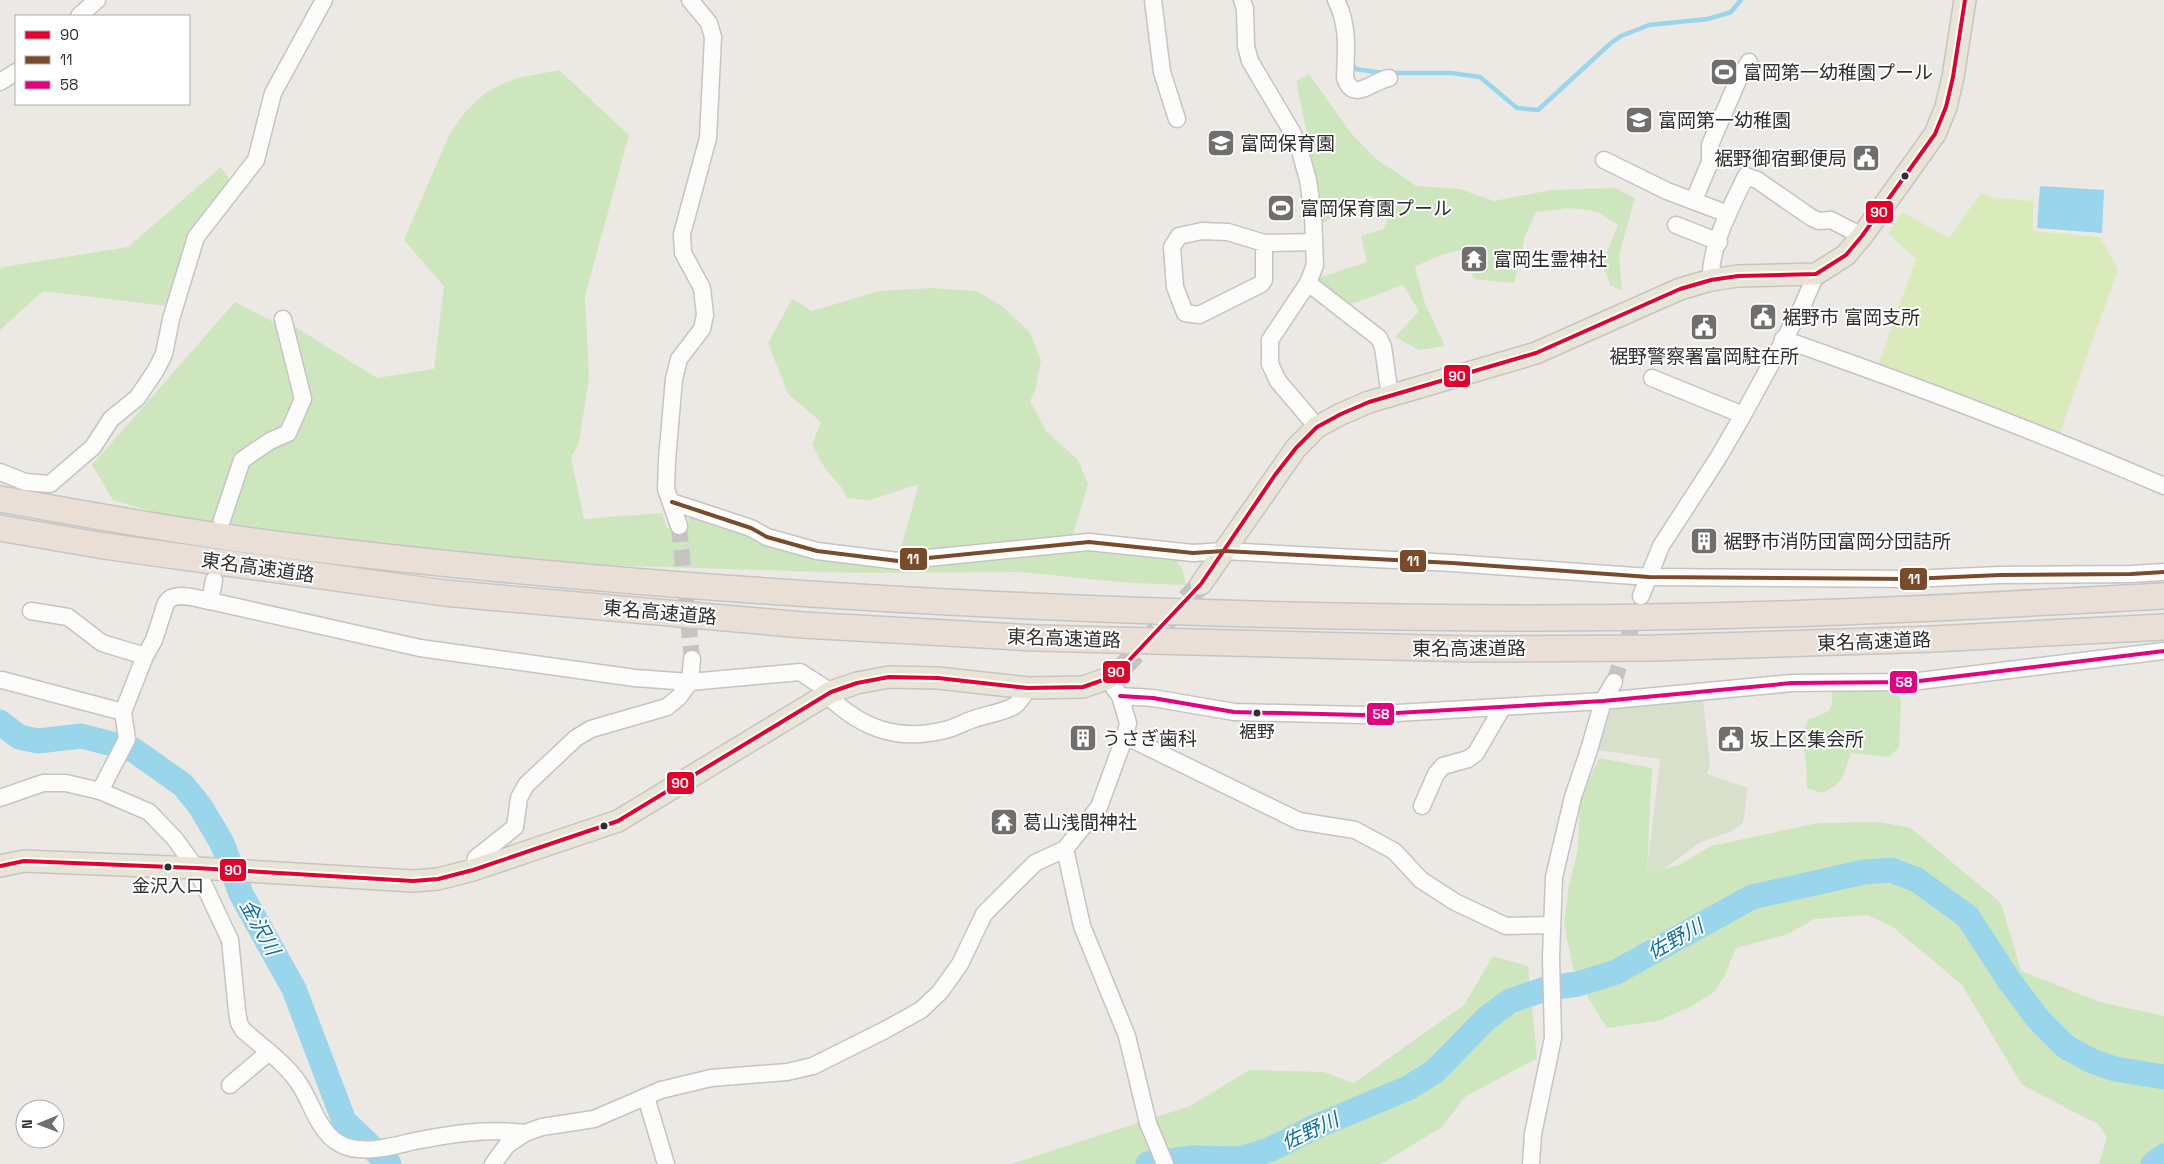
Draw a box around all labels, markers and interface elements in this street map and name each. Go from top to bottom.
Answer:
legend [15,15,190,105]
text: 90 [60,25,79,44]
text: 11 [60,50,73,69]
sports icon: 富岡第一幼稚園プール [1709,57,1739,87]
place label: 富岡第一幼稚園プール [1743,60,1933,85]
text: 58 [60,75,78,94]
school or university icon: 富岡第一幼稚園 [1624,105,1654,135]
place label: 富岡第一幼稚園 [1658,108,1791,133]
school or university icon: 富岡保育園 [1206,128,1236,158]
place label: 富岡保育園 [1240,131,1335,156]
public building icon: 裾野御宿郵便局 [1851,143,1881,173]
place label: 裾野御宿郵便局 [1714,146,1847,171]
unlabelled marker [1900,171,1910,181]
sports icon: 富岡保育園プール [1266,193,1296,223]
place label: 富岡保育園プール [1300,196,1452,221]
line badge: 90 [1865,200,1894,224]
text: 90 [1870,203,1888,221]
temple icon: 富岡生霊神社 [1459,244,1489,274]
place label: 富岡生霊神社 [1493,247,1607,272]
public building icon: 裾野市 富岡支所 [1748,302,1778,332]
place label: 裾野市 富岡支所 [1782,305,1920,330]
public building icon: 裾野警察署富岡駐在所 [1689,312,1719,342]
place label: 裾野警察署富岡駐在所 [1609,344,1799,369]
line badge: 90 [1443,364,1471,388]
text: 90 [1448,367,1466,385]
building icon: 裾野市消防団富岡分団詰所 [1689,526,1719,556]
place label: 裾野市消防団富岡分団詰所 [1723,529,1951,554]
street label: 東名高速道路 [200,547,316,588]
line badge: 11 [899,547,928,571]
line badge: 11 [1399,549,1427,573]
text: 11 [907,550,919,568]
text: 11 [1407,552,1419,570]
line badge: 11 [1899,567,1928,591]
text: 11 [1908,570,1920,588]
street label: 東名高速道路 [602,595,718,630]
street label: 東名高速道路 [1007,624,1121,653]
street label: 東名高速道路 [1817,627,1931,656]
street label: 東名高速道路 [1412,636,1526,661]
line badge: 90 [1102,660,1131,684]
text: 90 [1107,663,1125,681]
line badge: 58 [1889,670,1918,694]
text: 58 [1896,673,1913,691]
line badge: 58 [1366,702,1395,726]
text: 58 [1373,705,1390,723]
marker: 裾野 [1252,708,1262,718]
place label: 裾野 [1239,720,1275,743]
building icon: うさぎ歯科 [1068,723,1098,753]
public building icon: 坂上区集会所 [1716,724,1746,754]
place label: うさぎ歯科 [1102,726,1197,751]
place label: 坂上区集会所 [1750,727,1864,752]
line badge: 90 [666,771,695,795]
text: 90 [671,774,689,792]
temple icon: 葛山浅間神社 [989,807,1019,837]
place label: 葛山浅間神社 [1023,810,1137,835]
unlabelled marker [599,821,609,831]
line badge: 90 [219,858,247,882]
text: 90 [224,861,242,879]
marker: 金沢入口 [163,862,173,872]
place label: 金沢入口 [132,874,204,897]
water label: 金沢川 [234,894,287,961]
water label: 佐野川 [1642,912,1709,965]
north arrow [15,1099,65,1149]
water label: 佐野川 [1277,1106,1344,1155]
text: N [18,1119,36,1129]

